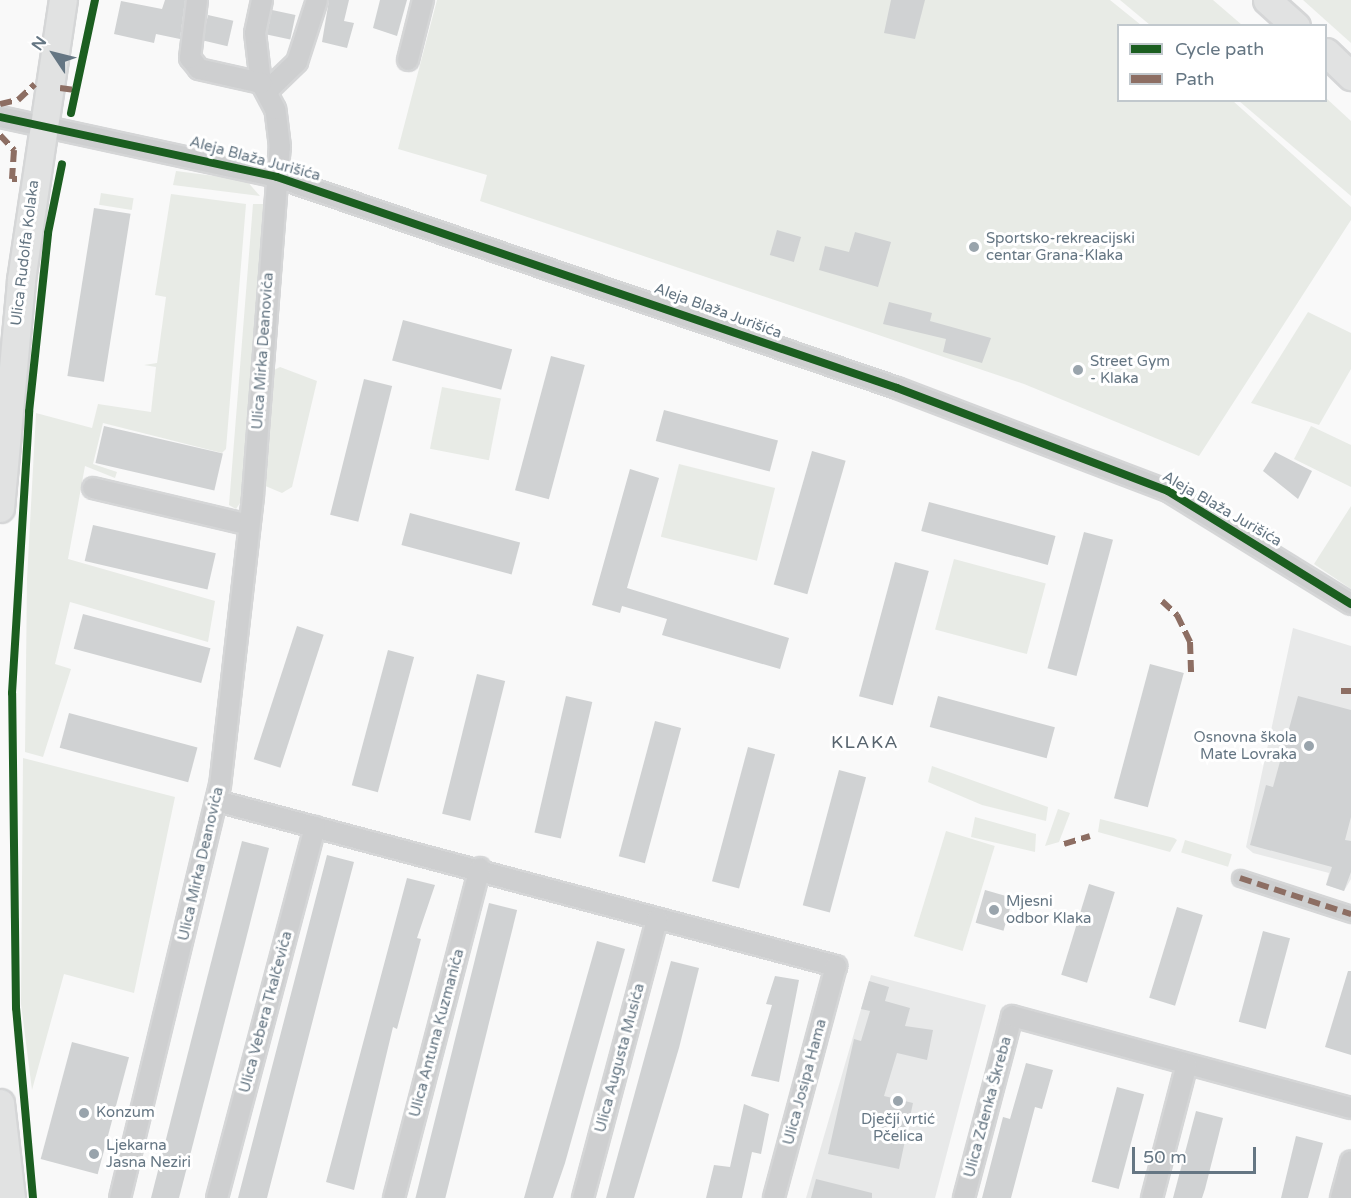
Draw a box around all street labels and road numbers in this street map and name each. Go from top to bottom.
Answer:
street label: Aleja Blaža Jurišića [188,133,322,185]
street label: Ulica Rudolfa Kolaka [7,179,43,327]
street label: Ulica Mirka Deanovića [249,272,277,430]
street label: Aleja Blaža Jurišića [652,280,784,342]
street label: Aleja Blaža Jurišića [1159,468,1285,550]
street label: Ulica Mirka Deanovića [175,785,227,943]
street label: Ulica Vebera Tkalčevića [236,929,296,1095]
street label: Ulica Antuna Kuzmanića [406,947,468,1119]
street label: Ulica Augusta Musića [591,981,649,1135]
street label: Ulica Josipa Hama [780,1017,830,1147]
street label: Ulica Zdenka Škreba [961,1035,1015,1179]

